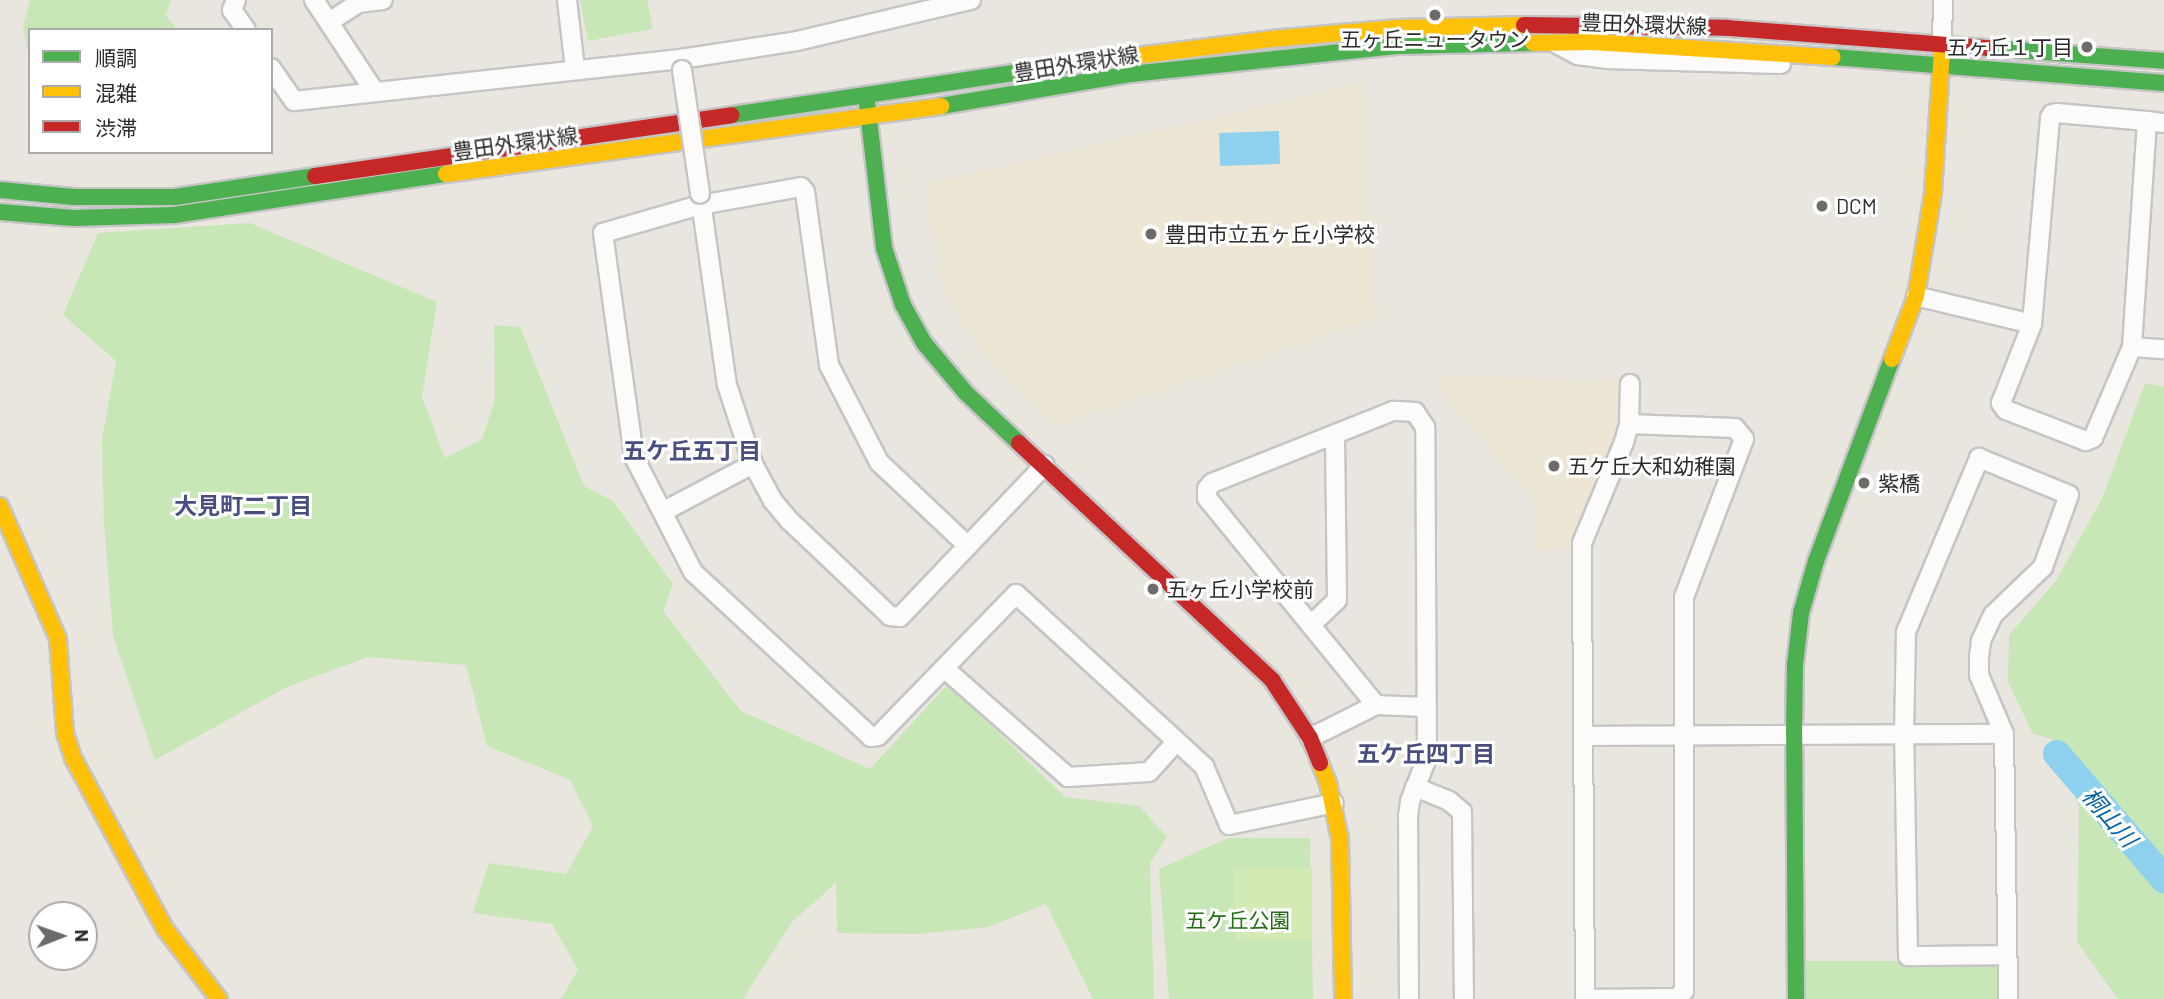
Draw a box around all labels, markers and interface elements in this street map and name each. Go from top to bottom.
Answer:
marker: 五ヶ丘ニュータウン [1427,7,1443,23]
street label: 豊田外環状線 [1581,9,1707,39]
place label: 五ヶ丘ニュータウン [1341,26,1529,52]
legend [28,28,273,154]
place label: 五ヶ丘１丁目 [1947,34,2073,60]
marker: 五ヶ丘１丁目 [2079,39,2095,55]
street label: 豊田外環状線 [1012,41,1140,85]
text: 順調 [95,45,137,70]
text: 混雑 [95,80,137,105]
text: 渋滞 [95,115,137,140]
street label: 豊田外環状線 [451,122,579,164]
place label: DCM [1836,193,1877,219]
marker: DCM [1814,198,1830,214]
place label: 豊田市立五ヶ丘小学校 [1165,221,1375,247]
marker: 豊田市立五ヶ丘小学校 [1143,226,1159,242]
district label: 五ケ丘五丁目 [623,436,761,464]
place label: 五ケ丘大和幼稚園 [1568,453,1736,479]
marker: 五ケ丘大和幼稚園 [1546,458,1562,474]
place label: 紫橋 [1878,470,1920,496]
marker: 紫橋 [1856,475,1872,491]
district label: 大見町二丁目 [174,491,312,519]
place label: 五ヶ丘小学校前 [1167,576,1314,602]
marker: 五ヶ丘小学校前 [1145,581,1161,597]
district label: 五ケ丘四丁目 [1357,739,1495,767]
water label: 桐山川 [2077,782,2143,852]
north arrow [28,901,98,971]
park label: 五ケ丘公園 [1186,907,1290,933]
text: N [71,929,94,942]

